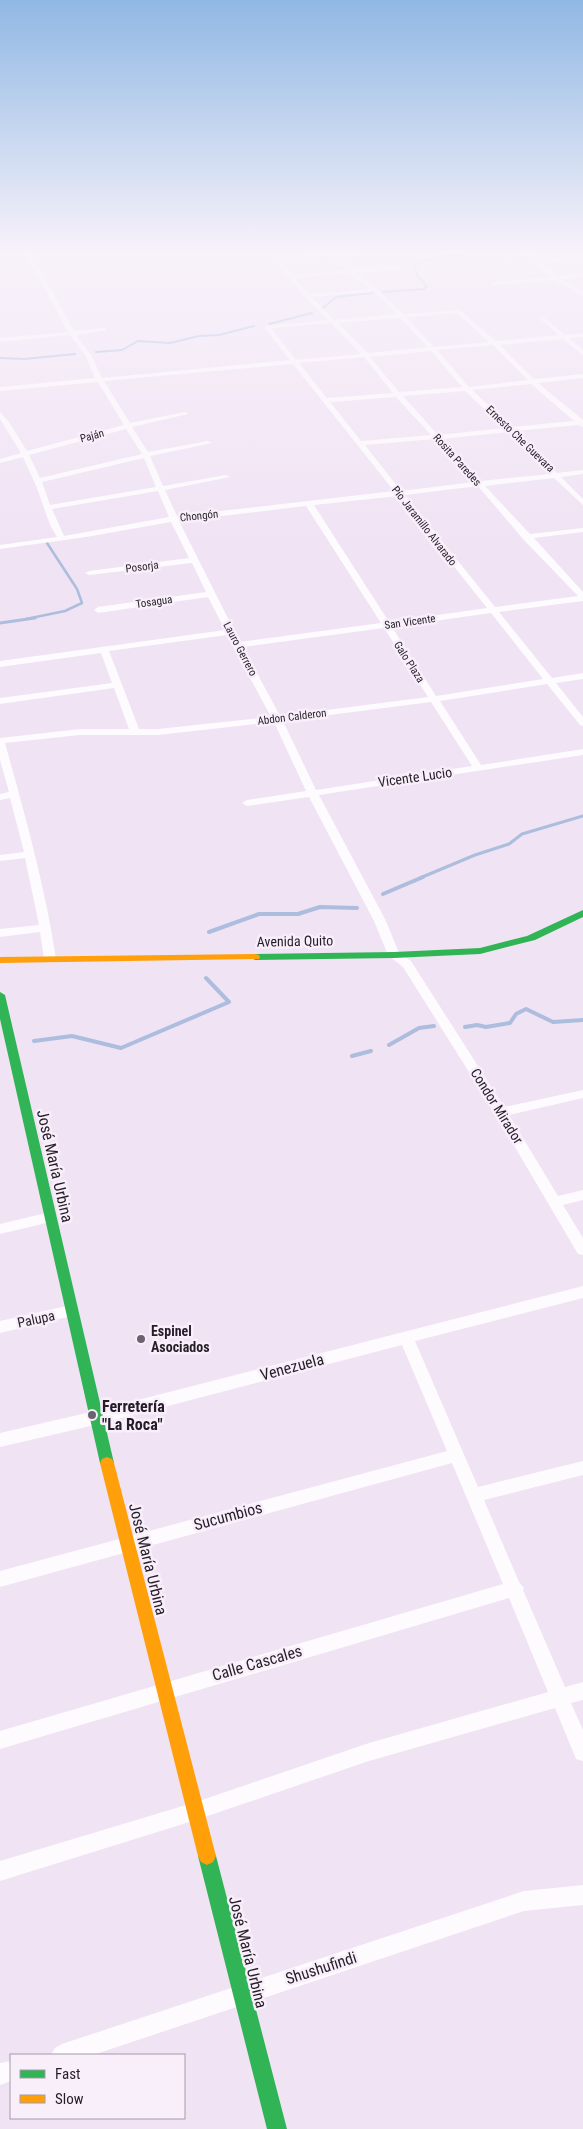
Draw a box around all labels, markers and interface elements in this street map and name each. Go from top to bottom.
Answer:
street label: Ernesto Che Guevara [483,403,557,475]
street label: Paján [79,427,105,445]
street label: Rosita Paredes [430,431,484,489]
street label: Pío Jaramillo Alvarado [389,483,460,569]
street label: Chongón [179,508,219,524]
street label: Posorja [125,559,159,575]
street label: Tosagua [135,593,173,611]
street label: San Vicente [384,612,436,632]
street label: Lauro Gerrero [220,620,260,679]
street label: Galo Plaza [391,639,427,685]
street label: Abdon Calderon [257,706,327,728]
street label: Vicente Lucio [377,764,453,790]
street label: Avenida Quito [257,932,333,950]
street label: Condor Mirador [467,1065,527,1147]
street label: José María Urbina [33,1108,77,1224]
street label: Palupa [16,1307,56,1331]
place label: Espinel Asociados [151,1323,210,1355]
marker: Espinel Asociados [135,1333,147,1345]
street label: Venezuela [258,1349,326,1385]
place label: Ferretería "La Roca" [102,1397,165,1434]
marker: Ferretería "La Roca" [86,1409,98,1421]
street label: Sucumbios [192,1498,264,1534]
street label: José María Urbina [125,1501,171,1617]
street label: Calle Cascales [210,1641,304,1685]
street label: José María Urbina [225,1894,271,2010]
street label: Shushufindi [283,1948,359,1988]
legend [10,2054,185,2119]
text: Fast [55,2065,80,2083]
text: Slow [55,2090,84,2108]

